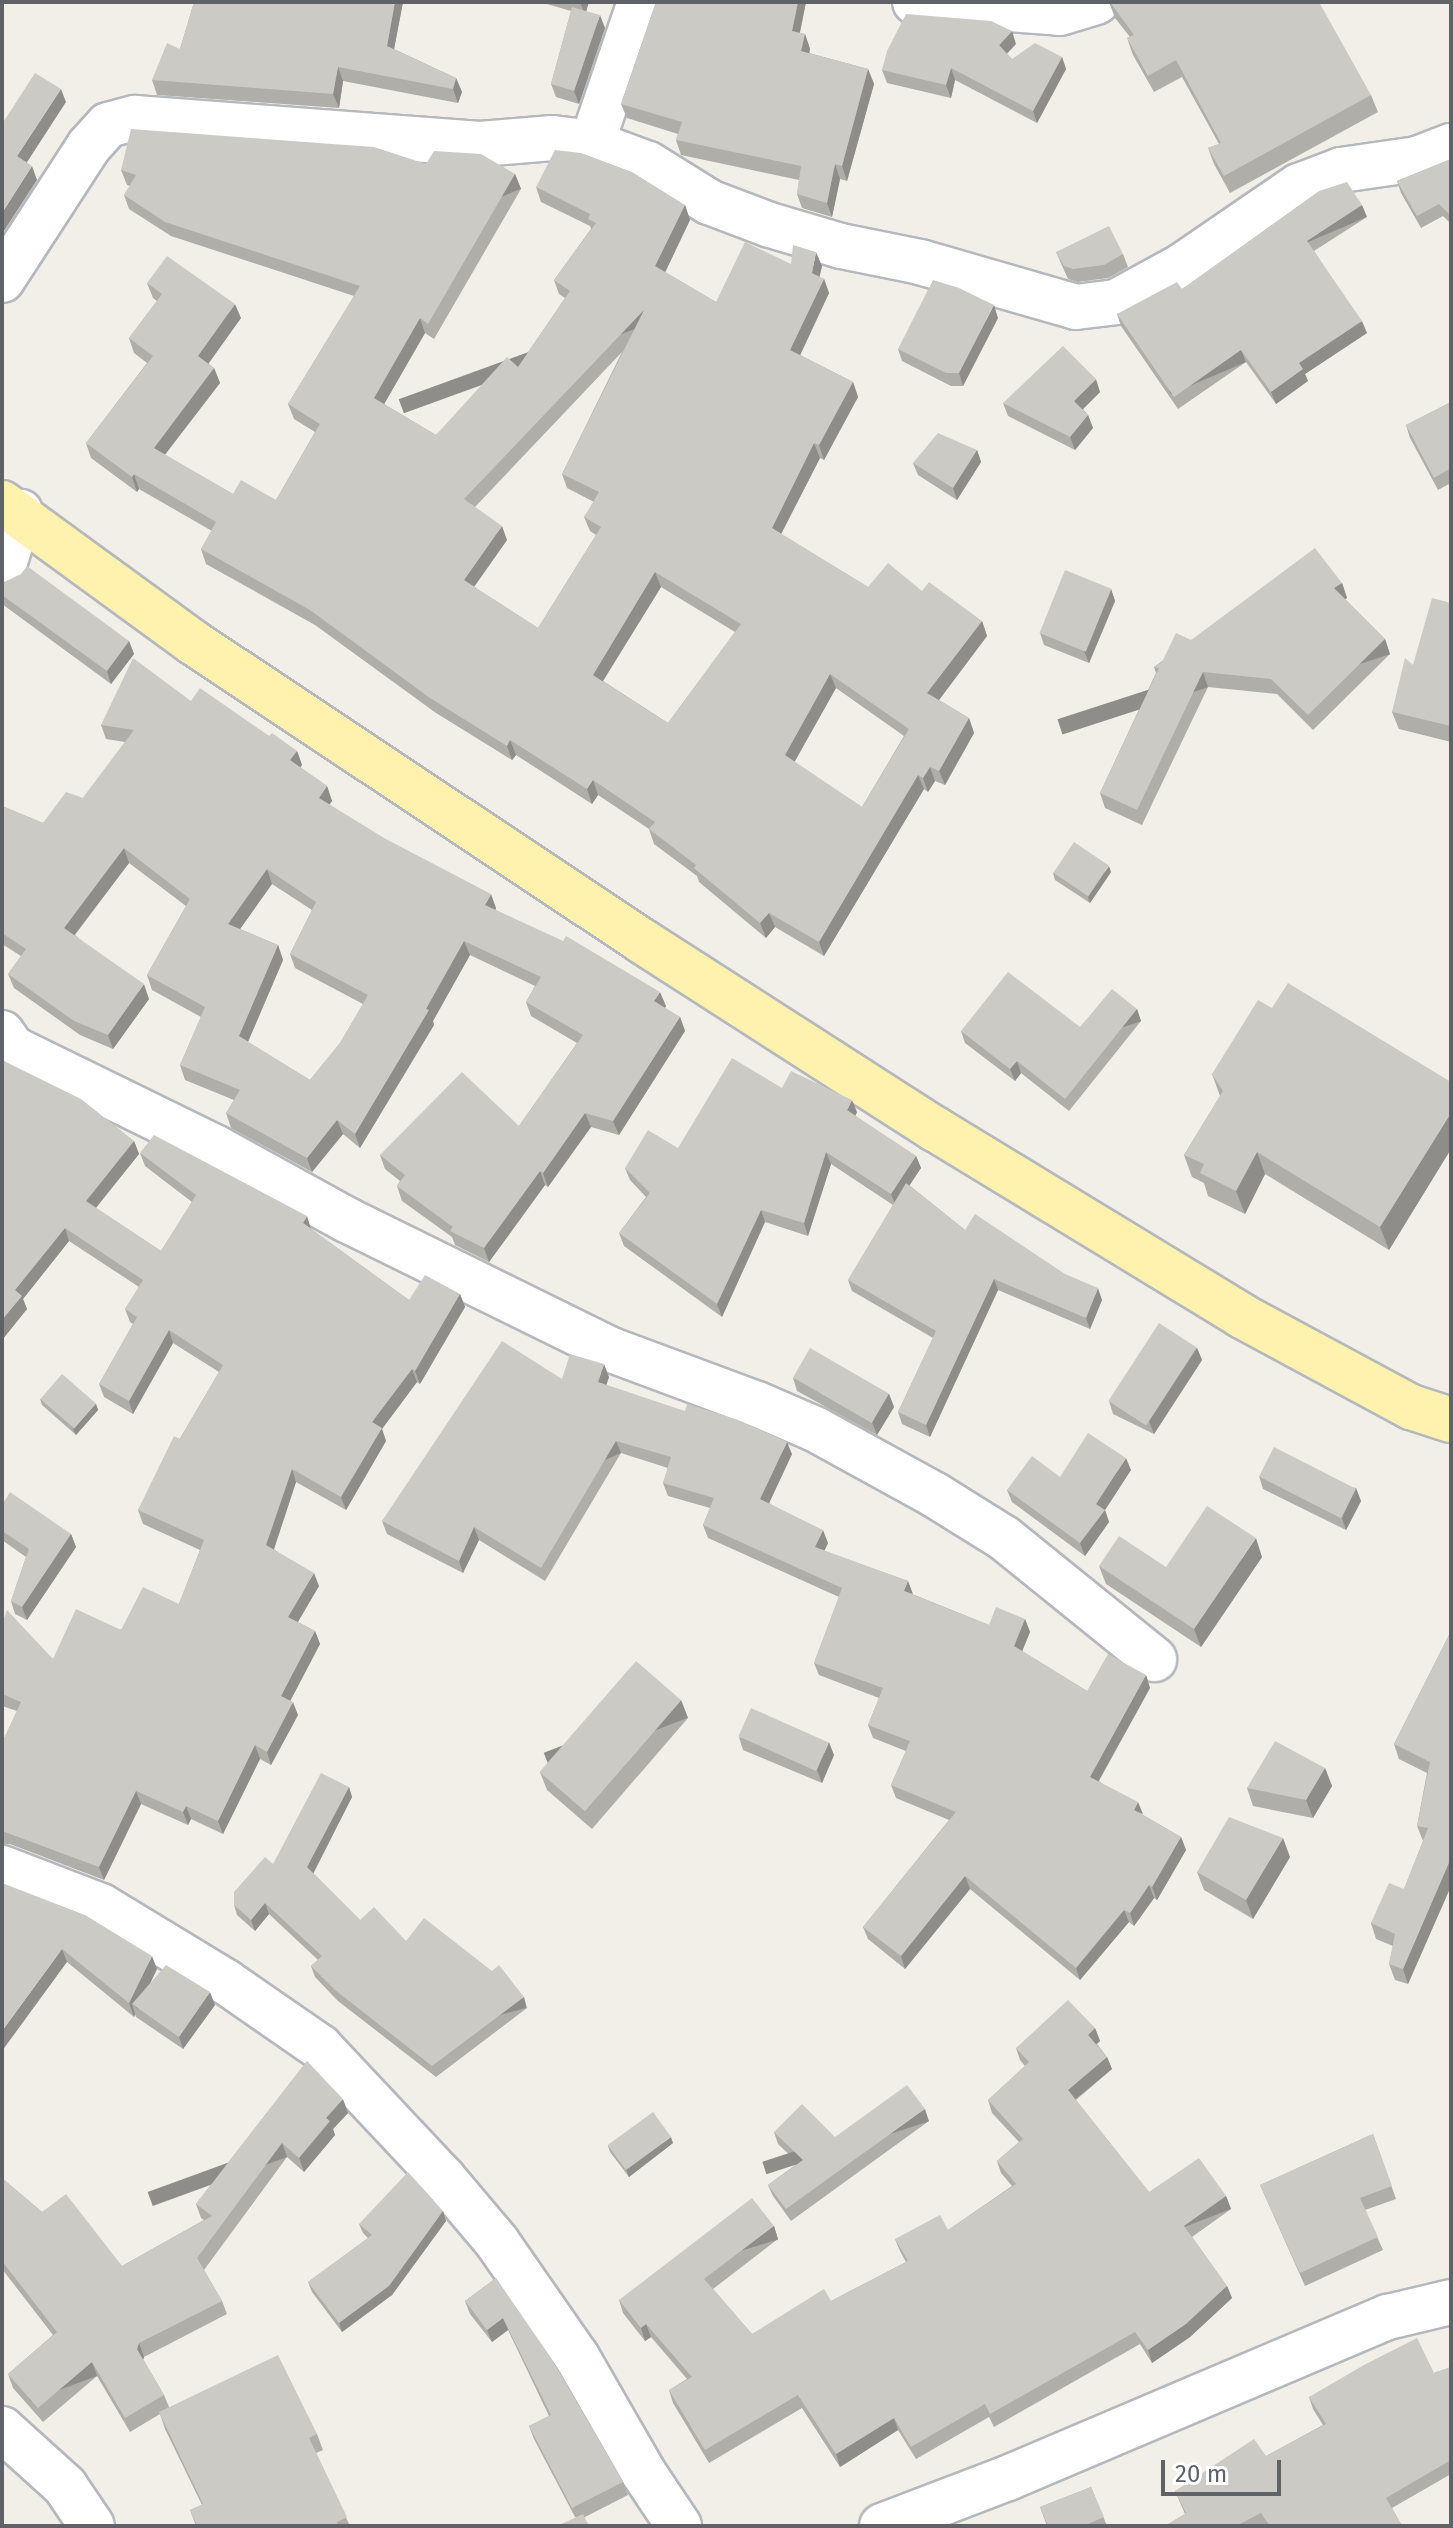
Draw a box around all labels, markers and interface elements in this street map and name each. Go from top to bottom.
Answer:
scale bar [1165,2444,1285,2494]
text: 20 m [1175,2460,1227,2488]

